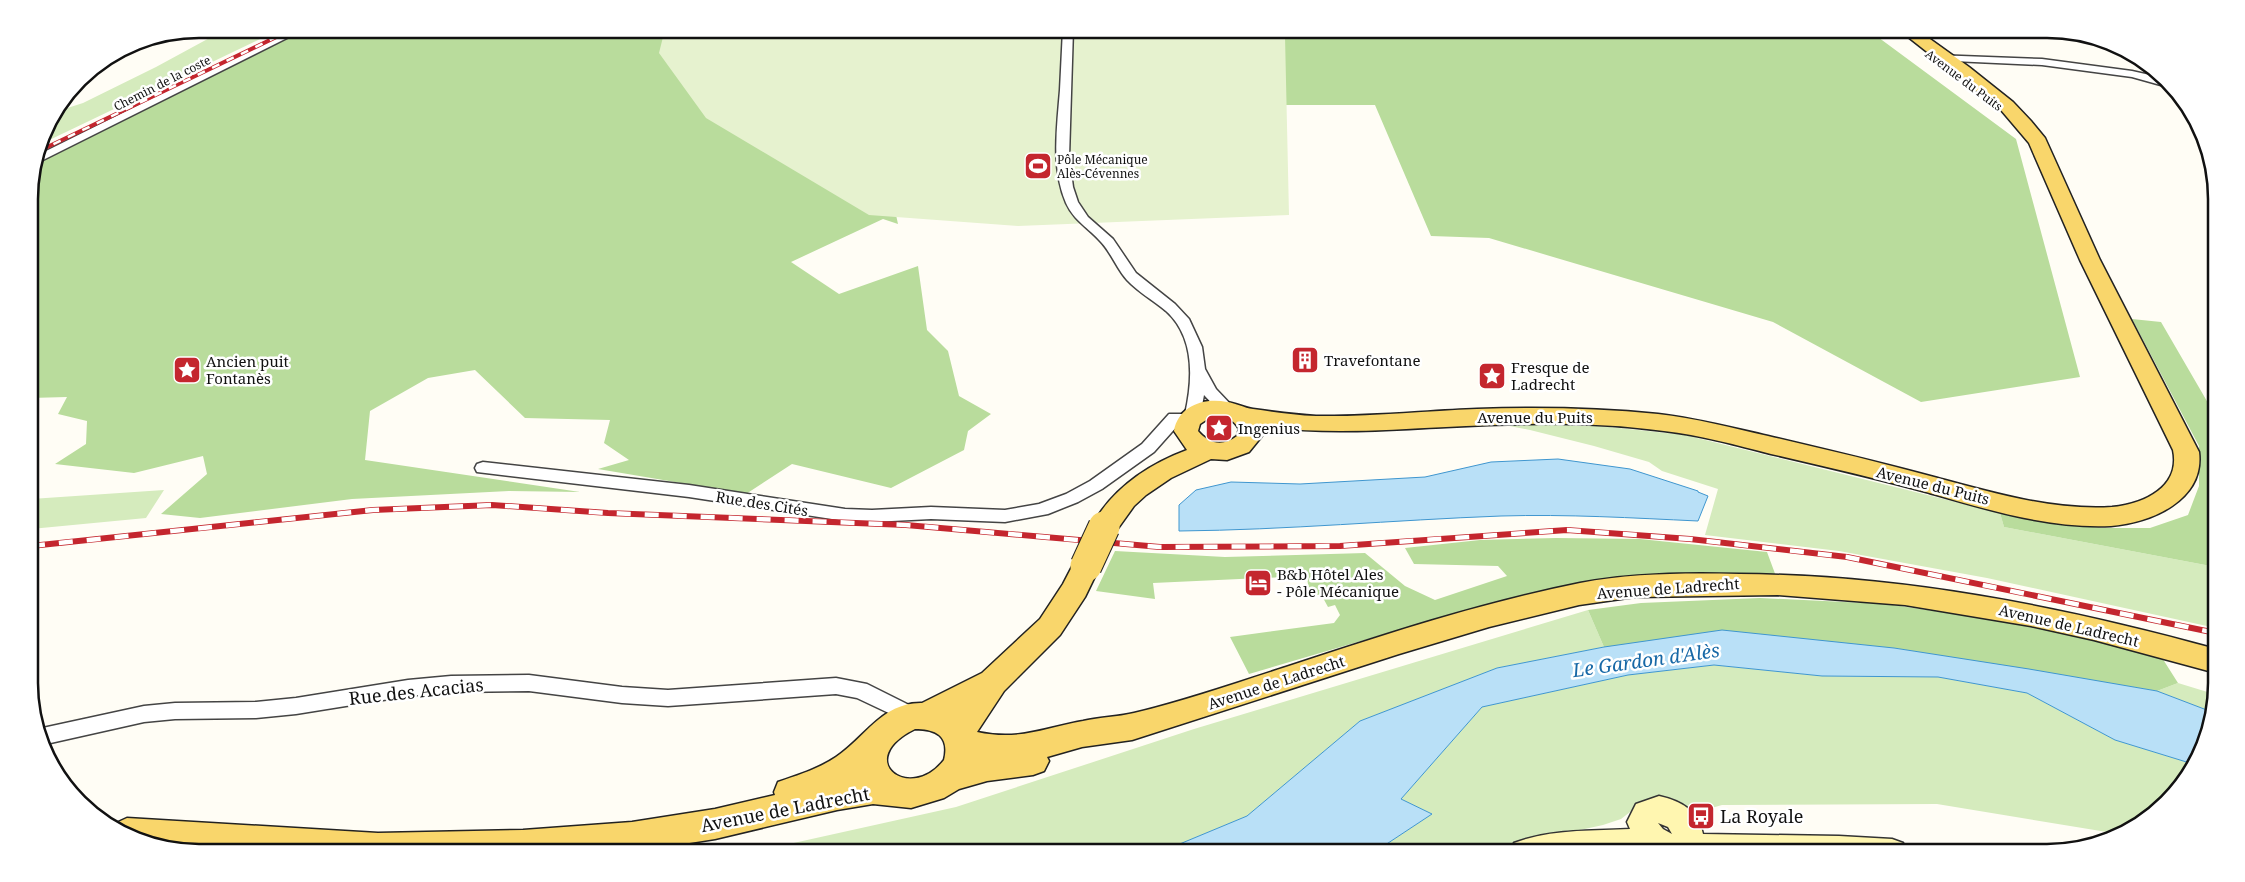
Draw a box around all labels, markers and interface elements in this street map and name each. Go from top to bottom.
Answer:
street label: Avenue du Puits [1922,45,2006,115]
street label: Chemin de la coste [111,51,213,115]
sports icon: Pôle Mécanique Alès-Cévennes [1023,151,1053,181]
place label: Pôle Mécanique Alès-Cévennes [1057,151,1148,182]
building icon: Travefontane [1290,345,1320,375]
place label: Travefontane [1324,350,1420,370]
place label: Ancien puit Fontanès [206,351,289,388]
place icon: Ancien puit Fontanès [172,355,202,385]
place label: Fresque de Ladrecht [1511,357,1590,394]
place icon: Fresque de Ladrecht [1477,361,1507,391]
street label: Avenue du Puits [1477,407,1593,427]
place icon: Ingenius [1204,413,1234,443]
place label: Ingenius [1238,418,1300,438]
street label: Avenue du Puits [1875,461,1992,509]
street label: Rue des Cités [714,486,810,520]
place label: B&b Hôtel Ales - Pôle Mécanique [1277,564,1399,601]
hotel icon: B&b Hôtel Ales - Pôle Mécanique [1243,568,1273,598]
street label: Avenue de Ladrecht [1596,573,1740,603]
street label: Avenue de Ladrecht [1997,599,2141,651]
water label: Le Gardon d'Alès [1570,637,1722,683]
street label: Avenue de Ladrecht [1205,650,1347,714]
street label: Rue des Acacias [348,672,484,710]
street label: Avenue de Ladrecht [699,781,871,837]
bus stop icon: La Royale [1686,801,1716,831]
place label: La Royale [1720,804,1803,828]

